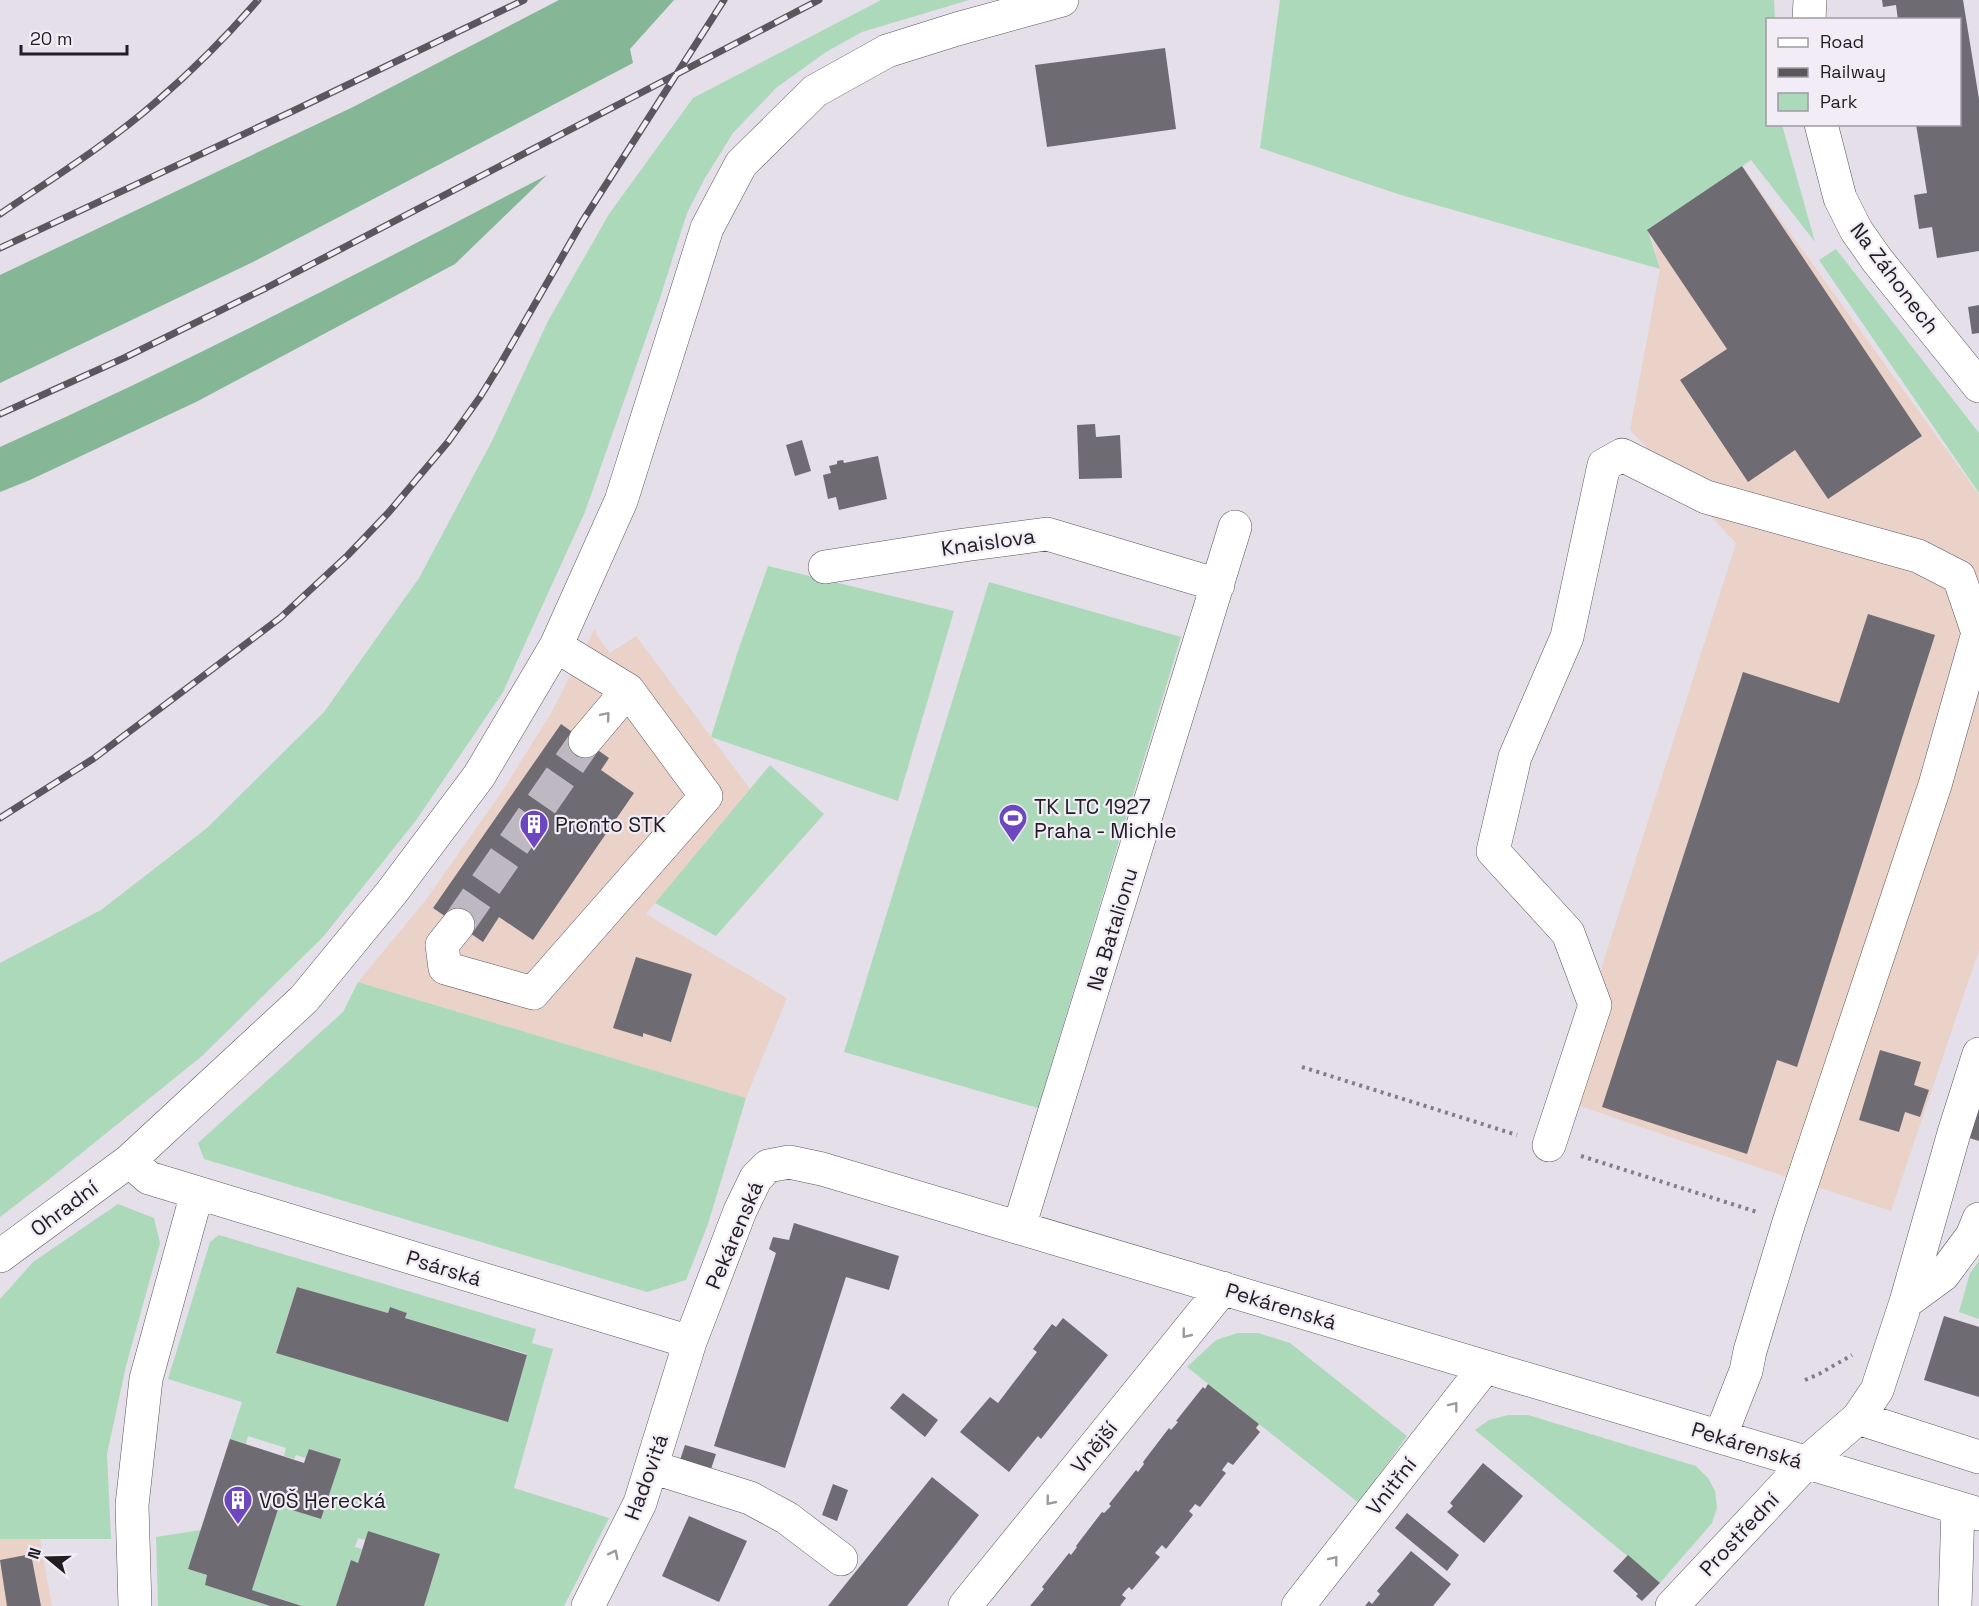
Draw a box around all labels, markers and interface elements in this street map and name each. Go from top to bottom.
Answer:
scale bar [21,18,128,56]
legend [1766,18,1961,126]
text: 20 m [30,27,73,50]
text: Road [1820,30,1864,53]
text: Railway [1820,60,1886,83]
text: Park [1820,90,1858,113]
street label: Na Záhonech [1844,217,1946,339]
street label: Knaislova [939,522,1037,562]
one-way arrow [599,712,610,723]
place label: TK LTC 1927 Praha - Michle [1034,793,1177,844]
sports icon: TK LTC 1927 Praha - Michle [997,802,1029,844]
building icon: Pronto STK [518,808,550,850]
place label: Pronto STK [555,811,666,838]
street label: Na Batalionu [1080,864,1144,994]
street label: Ohradní [25,1173,104,1242]
street label: Pekárenská [699,1177,769,1293]
street label: Psárská [403,1244,485,1292]
street label: Pekárenská [1222,1276,1340,1336]
one-way arrow [1182,1327,1193,1338]
one-way arrow [1447,1402,1458,1413]
street label: Vnější [1065,1415,1124,1479]
street label: Pekárenská [1688,1415,1806,1475]
street label: Hadovitá [618,1430,674,1524]
street label: Vnitřní [1360,1451,1423,1520]
building icon: VOŠ Herecká [222,1484,254,1526]
street label: Prostřední [1693,1486,1785,1582]
place label: VOŠ Herecká [259,1487,386,1514]
one-way arrow [1046,1495,1057,1506]
north arrow [18,1528,78,1588]
text: N [23,1545,46,1562]
one-way arrow [607,1550,618,1560]
one-way arrow [1326,1556,1337,1567]

